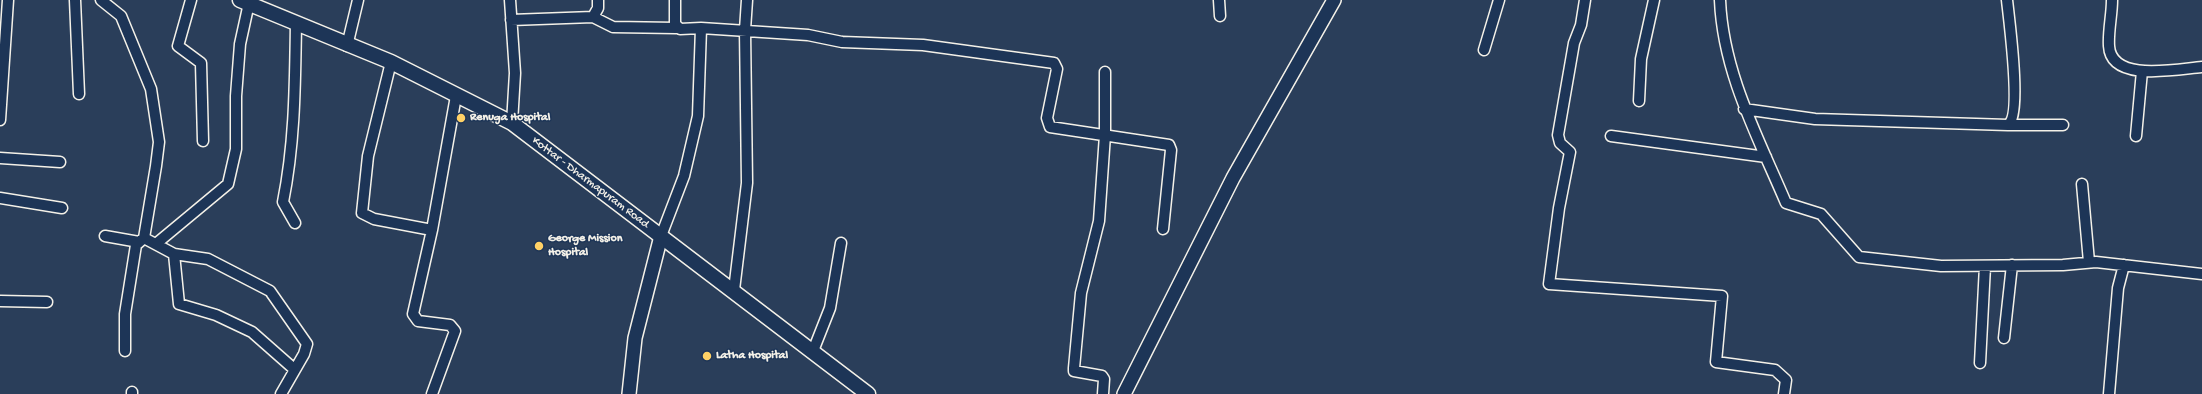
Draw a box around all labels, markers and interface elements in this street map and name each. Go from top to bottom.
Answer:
place label: Renuga Hospital [470,111,550,125]
marker: Renuga Hospital [455,112,467,124]
street label: Kottar - Dharmapuram Road [528,134,652,232]
place label: George Mission Hospital [548,232,622,260]
marker: George Mission Hospital [533,240,545,252]
place label: Latha Hospital [716,349,788,363]
marker: Latha Hospital [701,350,713,362]

